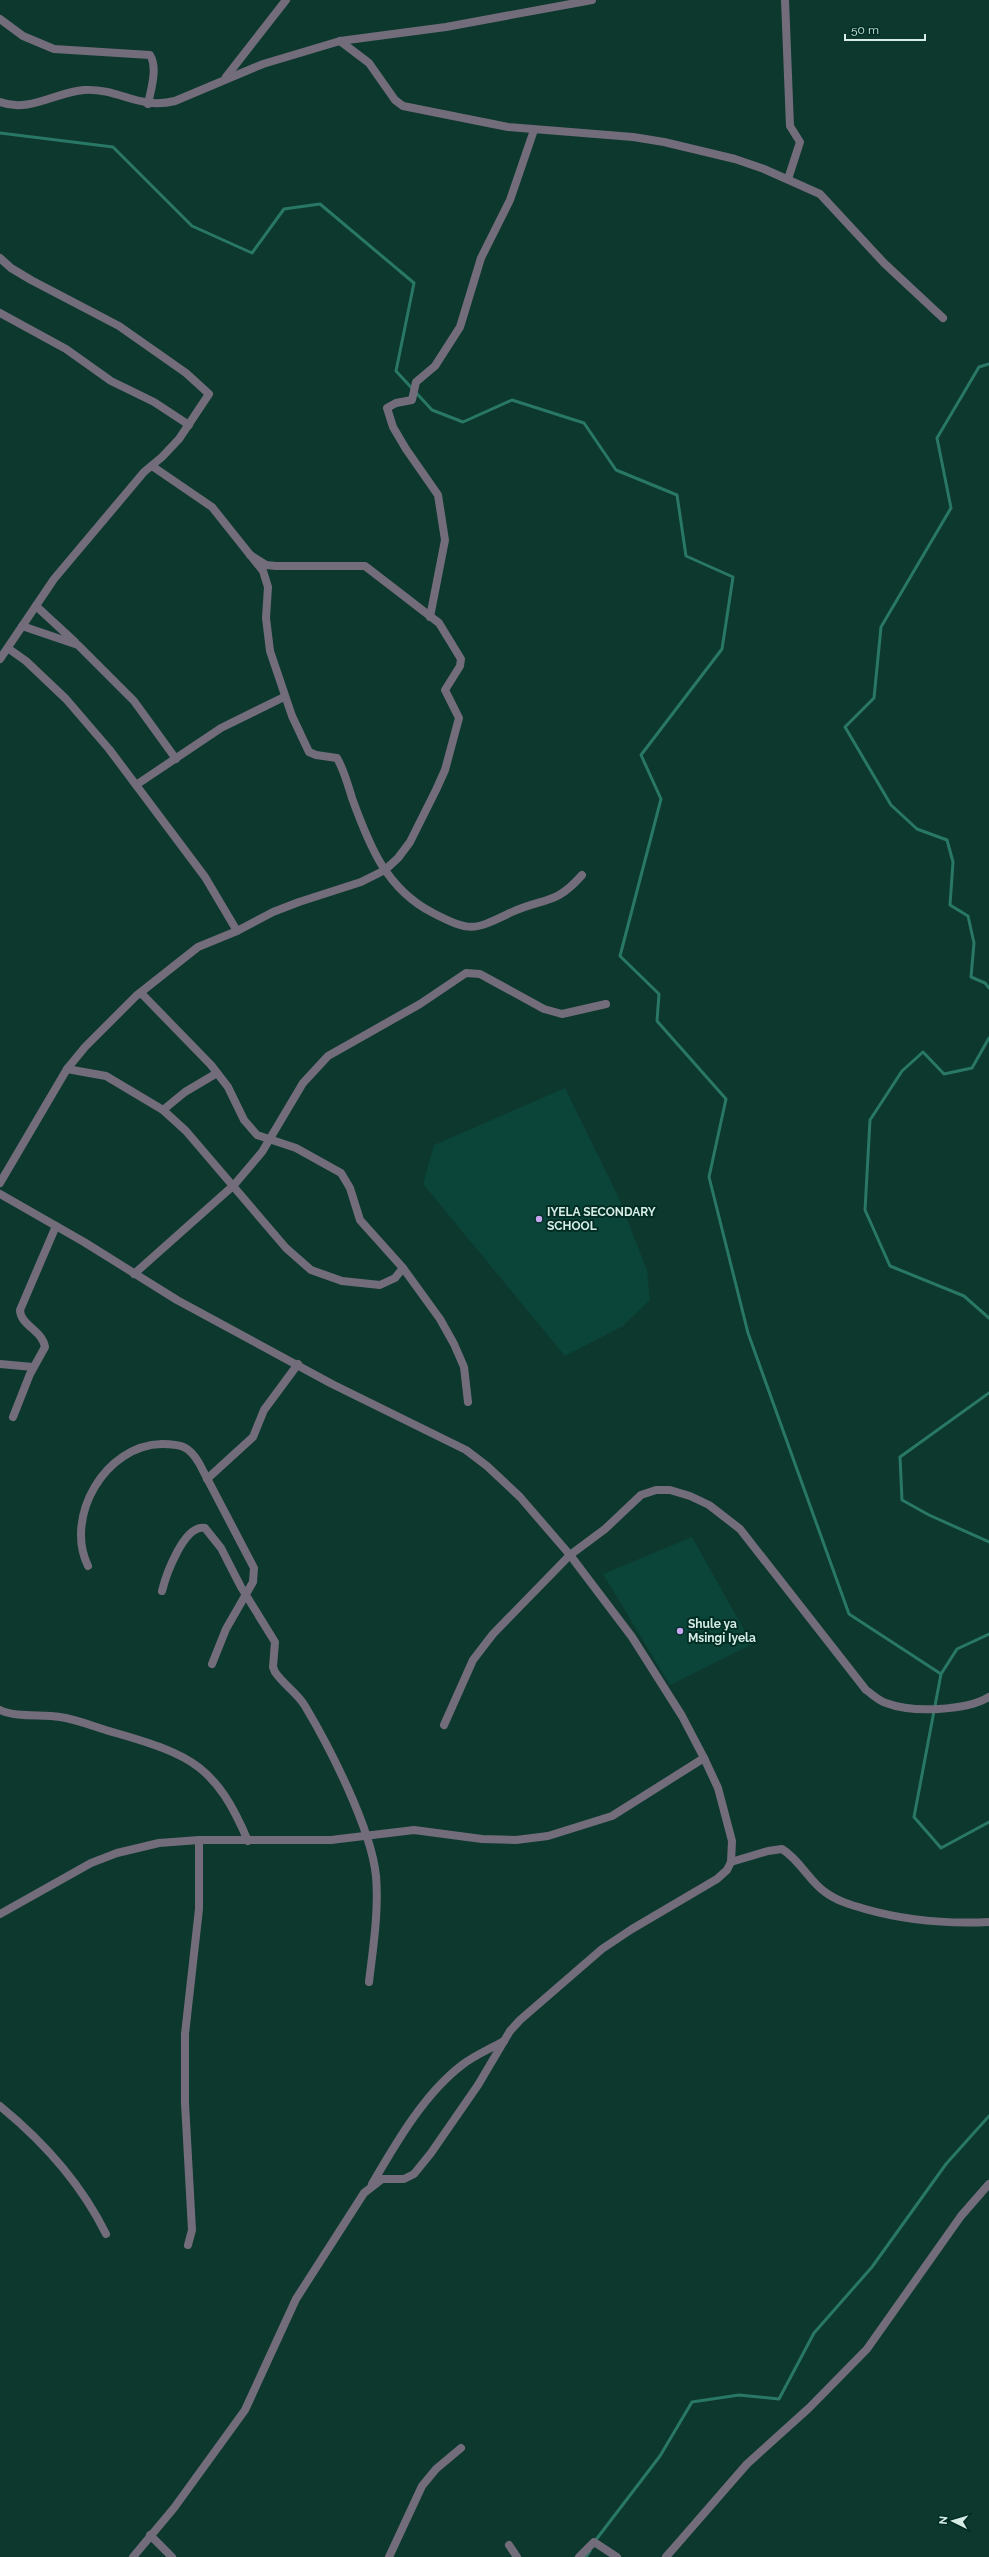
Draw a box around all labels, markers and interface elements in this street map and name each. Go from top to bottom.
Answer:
scale bar [845,16,925,42]
text: 50 m [851,23,879,37]
place label: IYELA SECONDARY SCHOOL [547,1205,656,1233]
marker: IYELA SECONDARY SCHOOL [534,1214,544,1224]
place label: Shule ya Msingi Iyela [688,1617,756,1645]
marker: Shule ya Msingi Iyela [675,1626,685,1636]
north arrow [933,2501,973,2541]
text: N [937,2515,950,2525]

